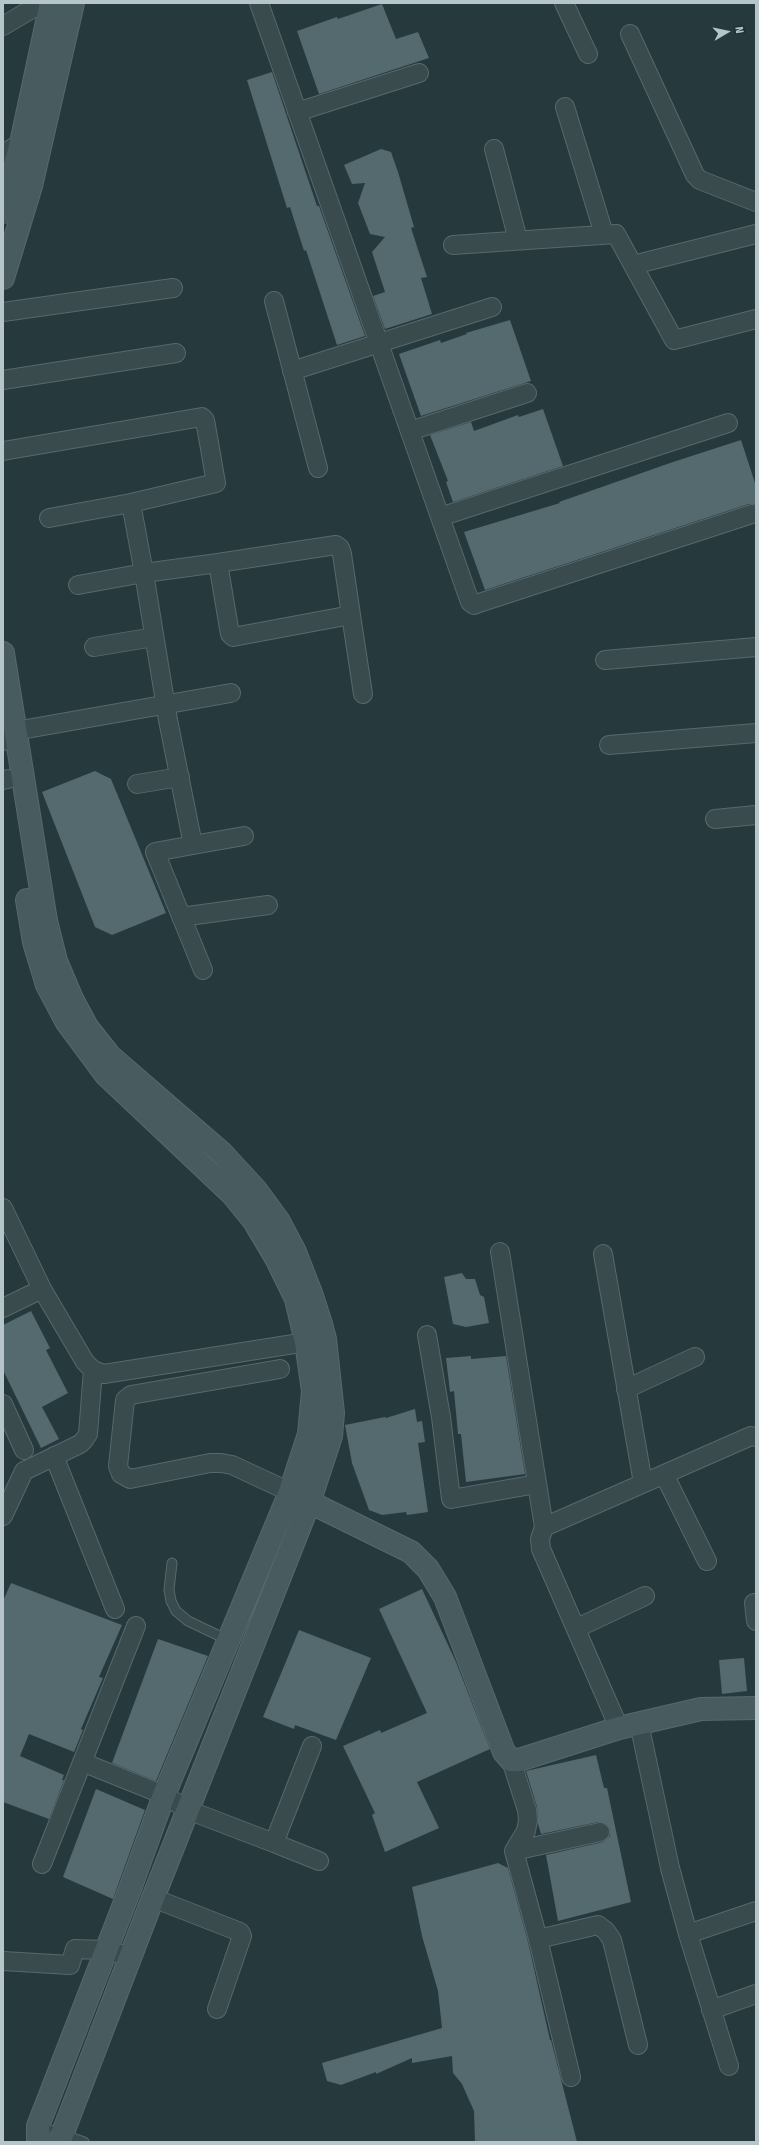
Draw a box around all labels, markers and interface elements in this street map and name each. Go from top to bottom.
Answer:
north arrow [707,12,747,52]
text: N [732,26,746,34]

